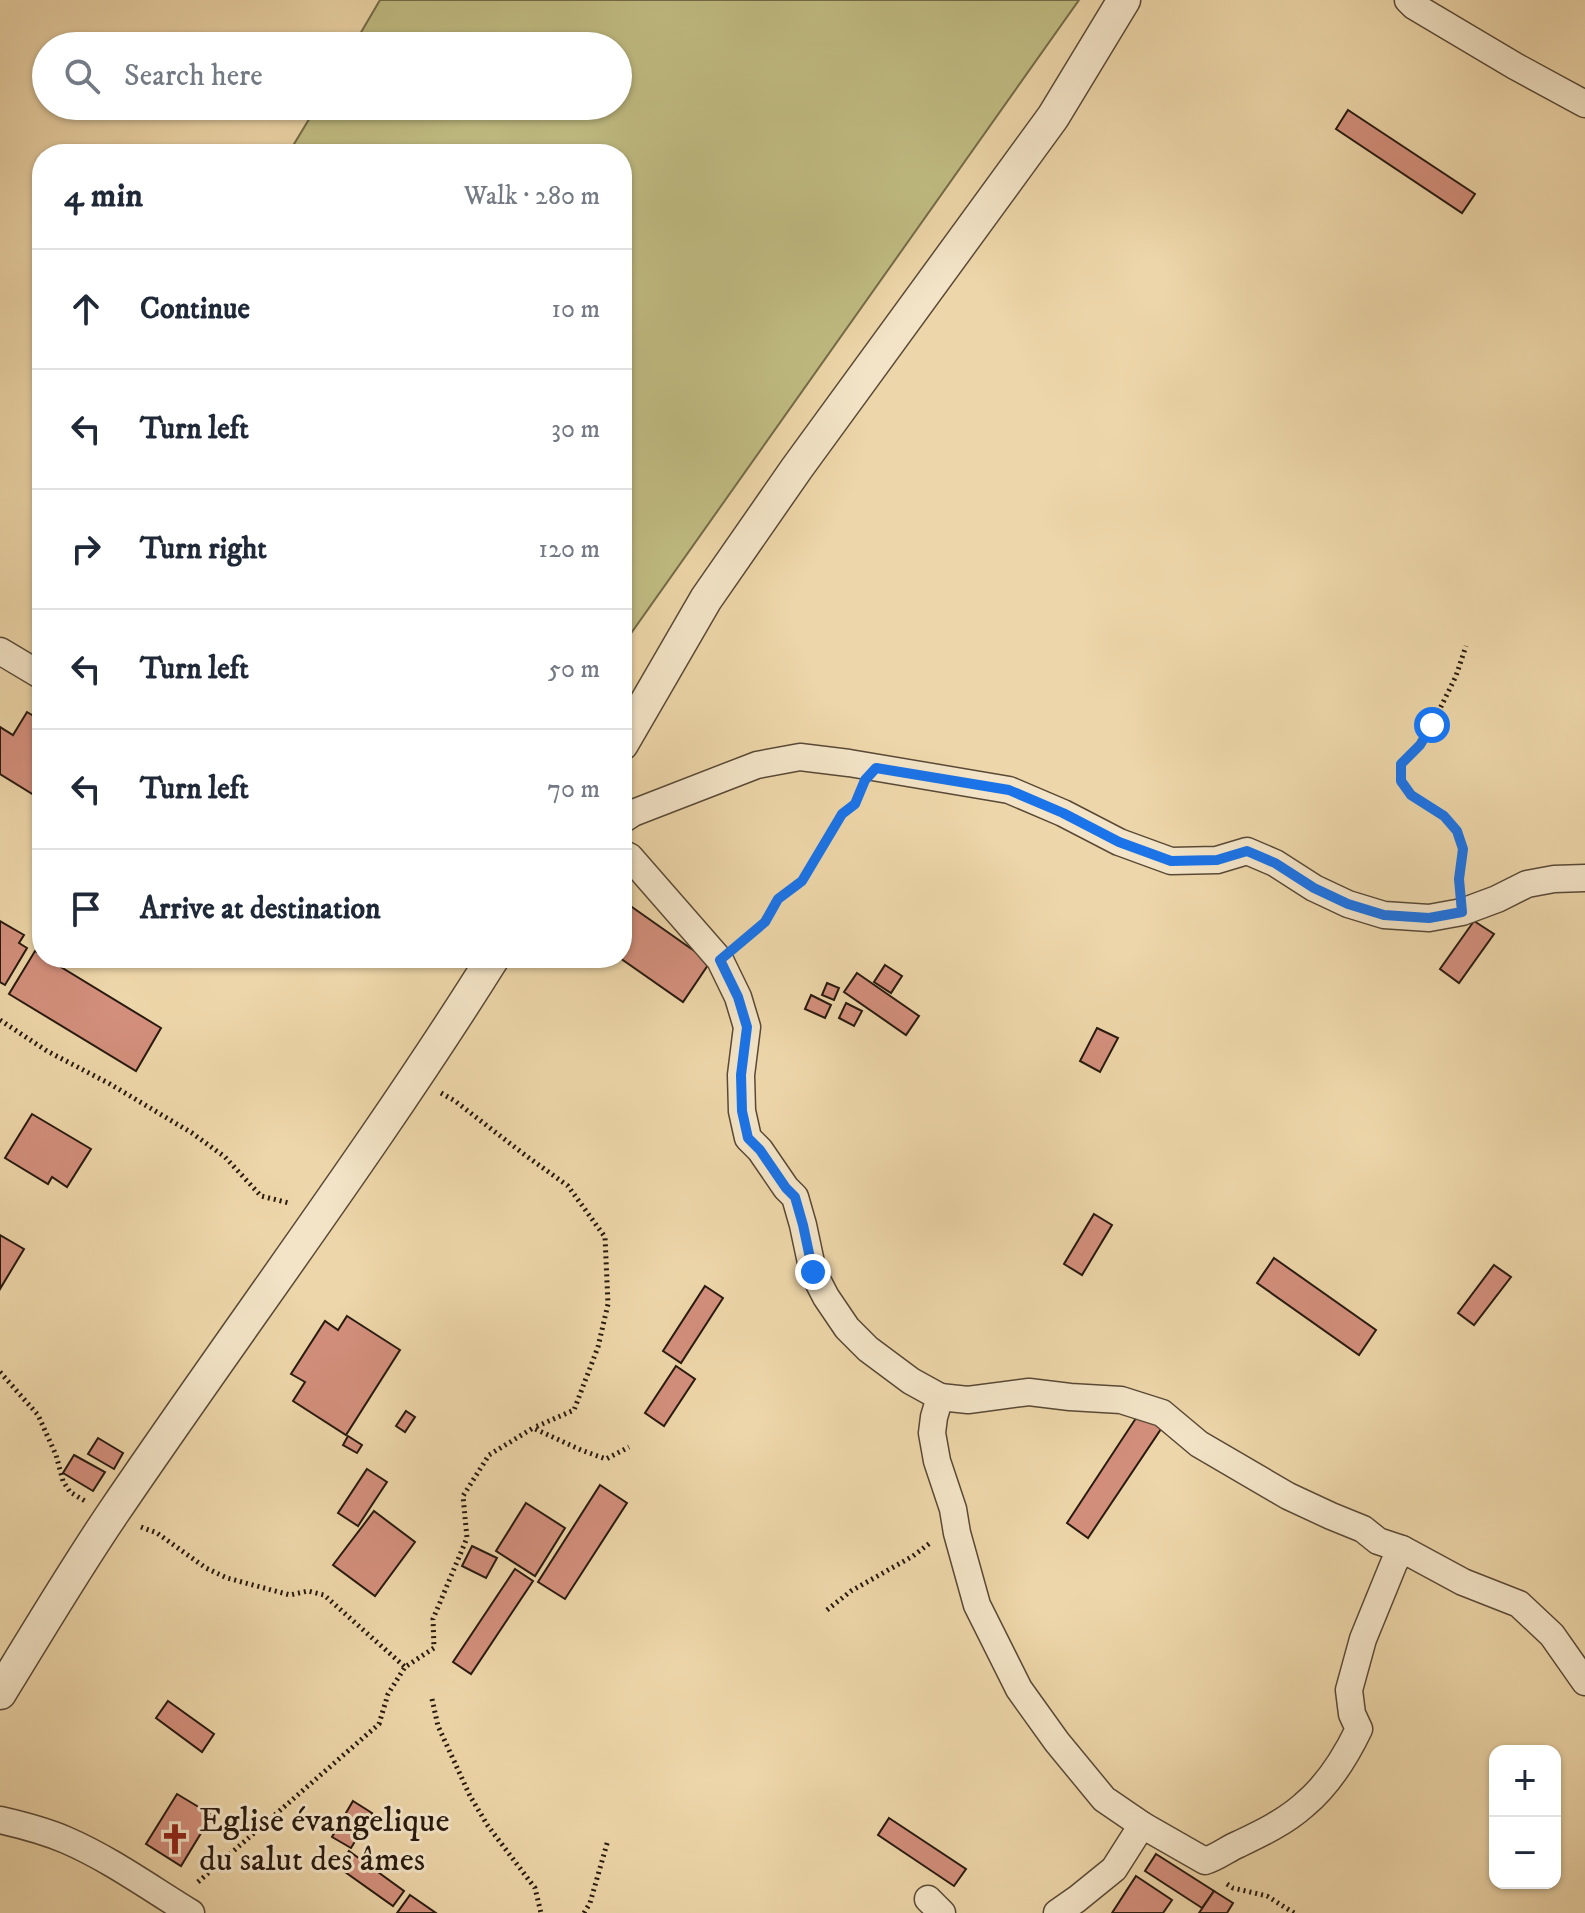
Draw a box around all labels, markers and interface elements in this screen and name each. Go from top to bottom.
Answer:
search box [32,32,632,120]
icon: search [60,54,104,98]
text: Search here [124,58,263,95]
text: 4 min [64,175,143,217]
text: Walk · 280 m [464,180,600,213]
icon: ahead [64,287,108,331]
text: Continue [140,291,250,328]
text: 10 m [551,293,600,326]
icon: left [64,407,108,451]
text: Turn left [140,411,249,448]
text: 30 m [551,413,600,446]
icon: right [64,527,108,571]
text: Turn right [140,531,267,568]
text: 120 m [539,533,600,566]
icon: left [64,647,108,691]
text: Turn left [140,651,249,688]
text: 50 m [548,653,600,686]
route start [1414,707,1450,743]
icon: left [64,767,108,811]
text: Turn left [140,771,249,808]
text: 70 m [547,773,600,806]
icon: arrive [64,887,108,931]
text: Arrive at destination [140,891,381,928]
route end [795,1254,831,1290]
map controls [1489,1745,1561,1889]
button: + [1489,1745,1561,1817]
place label: Eglise évangelique du salut des âmes [199,1800,450,1881]
button: − [1489,1817,1561,1889]
church icon: Eglise évangelique du salut des âmes [158,1822,192,1856]

